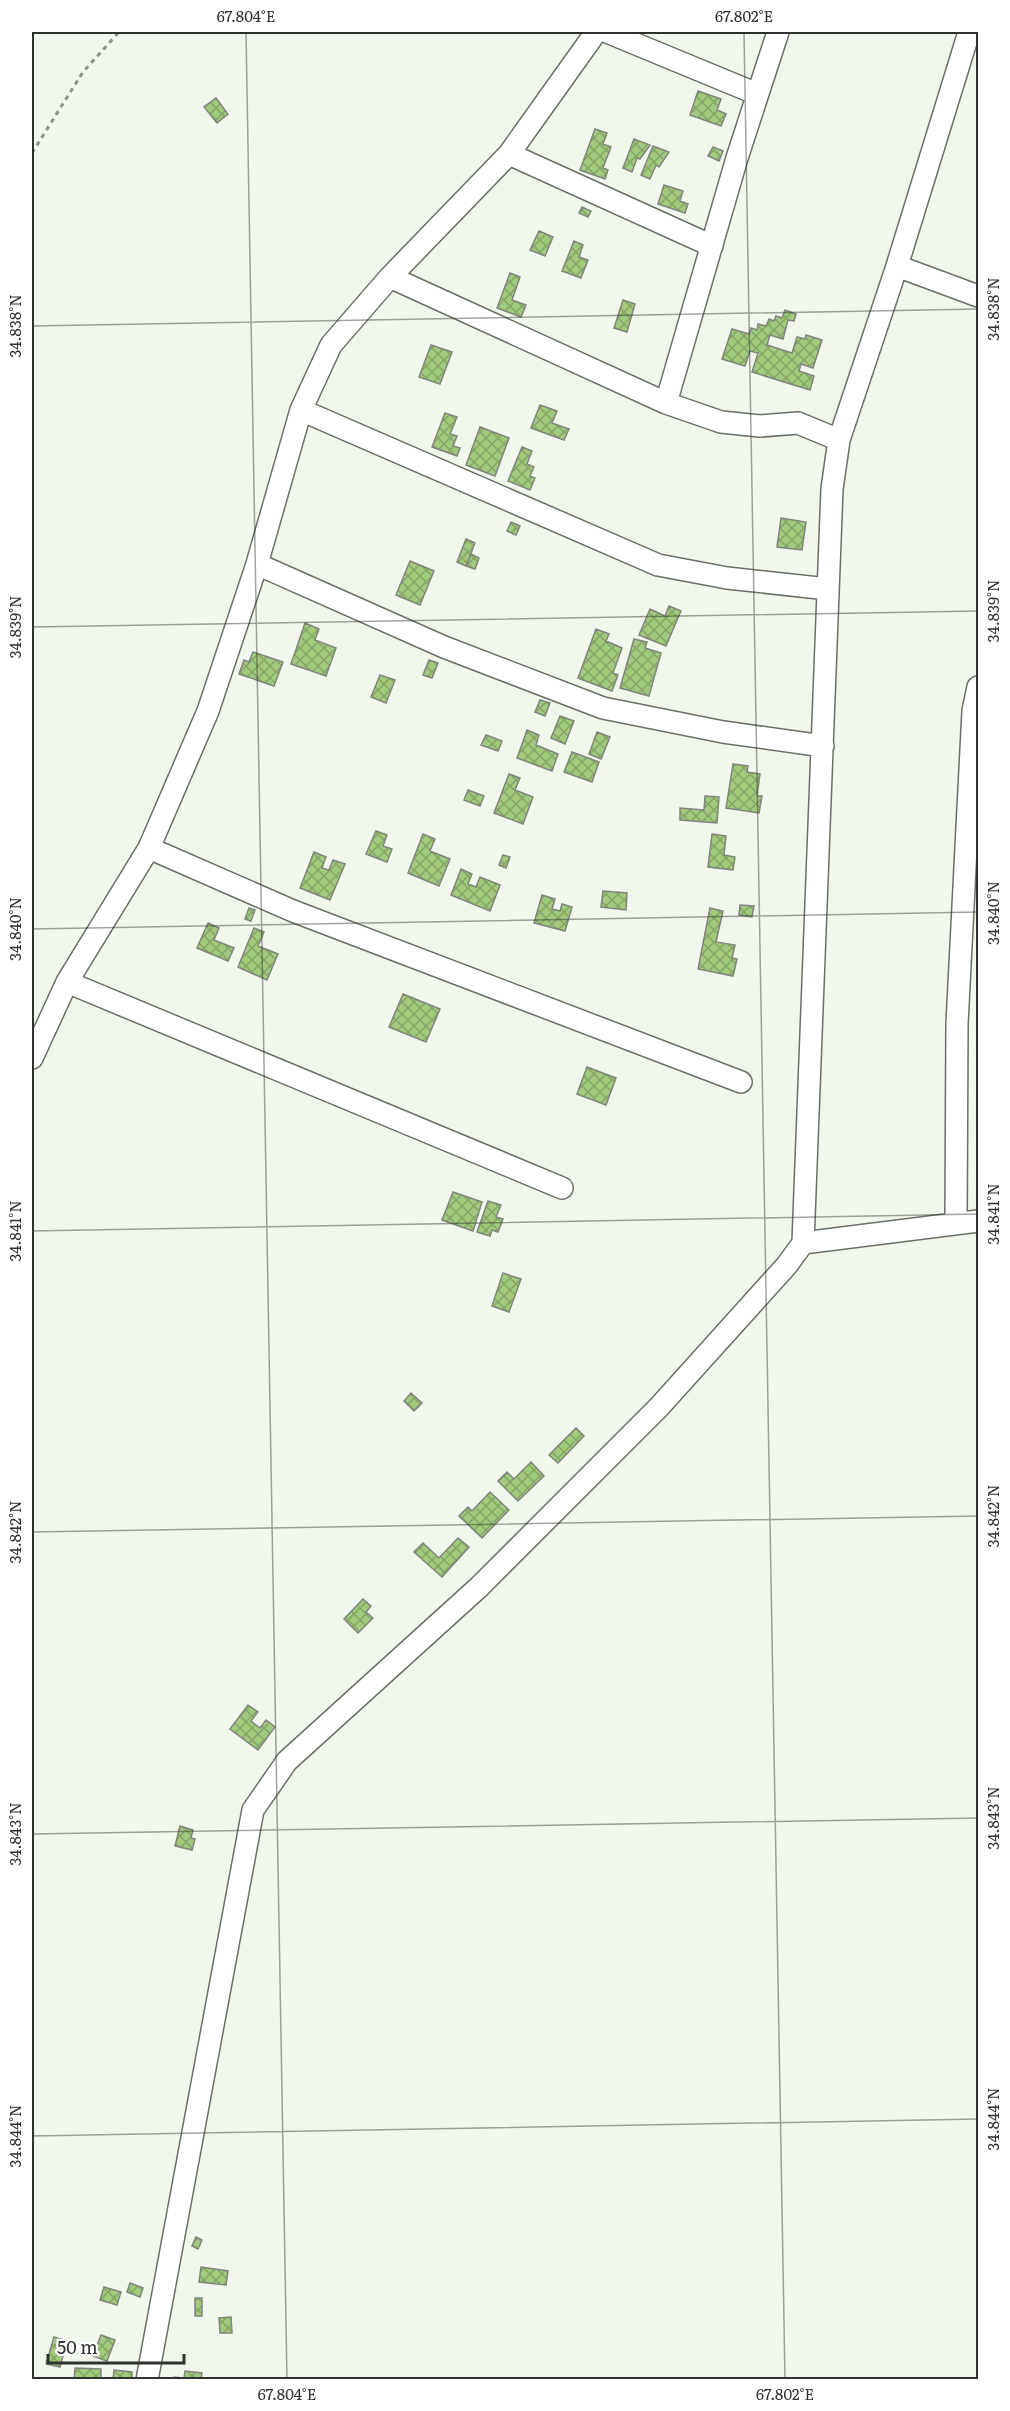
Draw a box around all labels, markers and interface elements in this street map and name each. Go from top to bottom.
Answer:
text: 67.804°E [217,4,275,27]
text: 67.802°E [715,4,773,27]
text: 34.838°N [981,277,1004,341]
text: 34.838°N [3,294,26,358]
text: 34.839°N [981,579,1004,643]
text: 34.839°N [3,595,26,659]
text: 34.840°N [981,881,1004,945]
text: 34.840°N [3,897,26,961]
text: 34.841°N [981,1183,1004,1245]
text: 34.841°N [3,1200,26,1262]
text: 34.842°N [981,1485,1004,1547]
text: 34.842°N [3,1501,26,1563]
text: 34.843°N [981,1786,1004,1850]
text: 34.843°N [3,1802,26,1866]
text: 34.844°N [981,2087,1004,2151]
text: 34.844°N [3,2104,26,2168]
scale bar [48,2327,184,2365]
text: 50 m [57,2333,98,2360]
text: 67.804°E [258,2382,316,2405]
text: 67.802°E [756,2382,814,2405]

